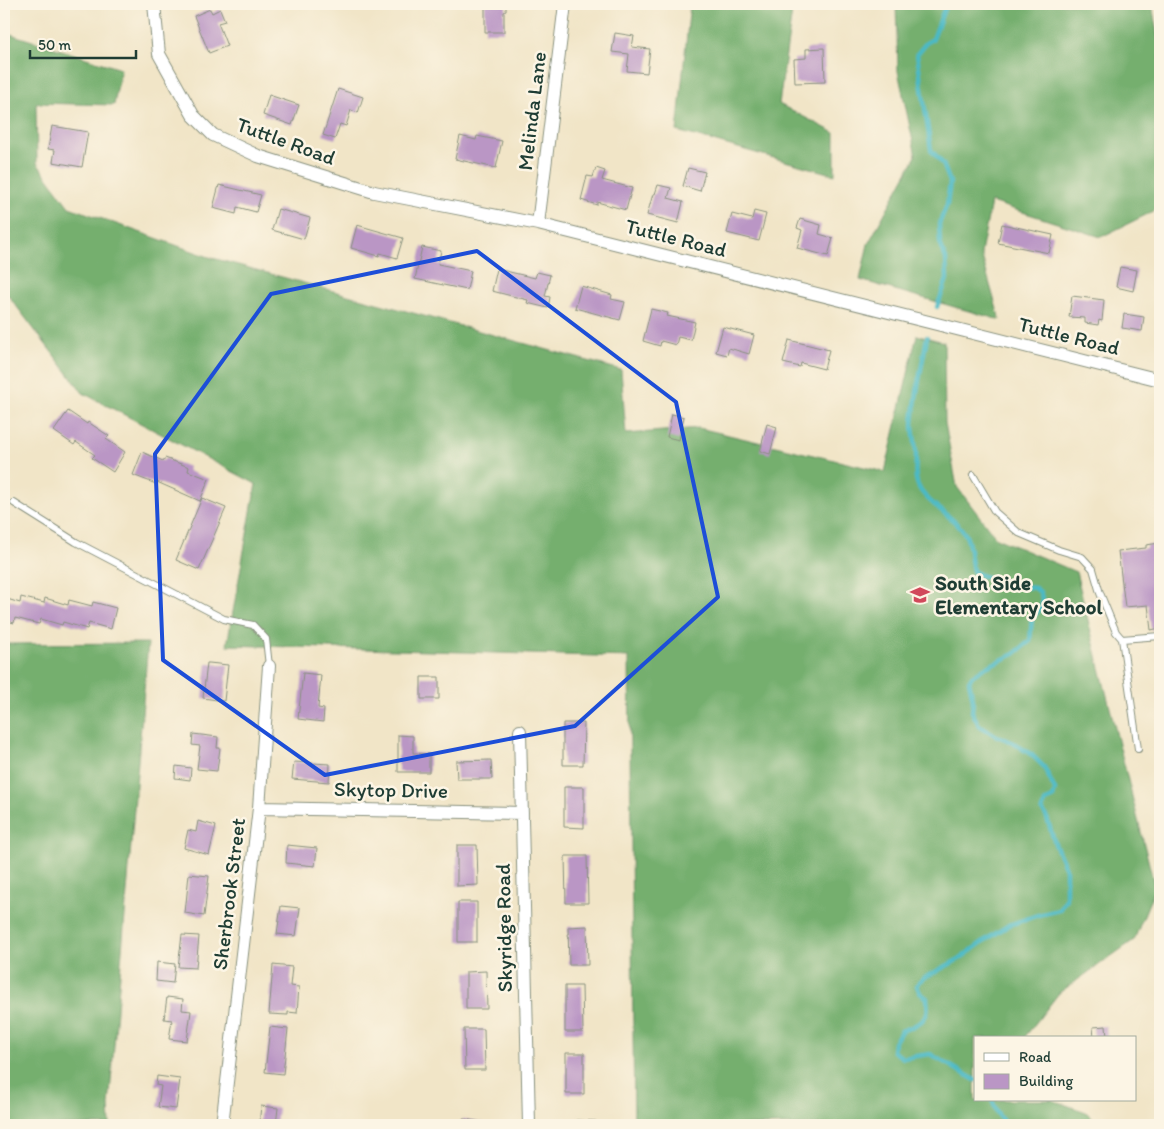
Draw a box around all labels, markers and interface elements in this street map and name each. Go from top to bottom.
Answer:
scale bar [30,28,136,60]
text: 50 m [38,36,71,54]
street label: Melinda Lane [512,50,551,172]
street label: Tuttle Road [233,111,339,170]
street label: Tuttle Road [623,213,729,262]
street label: Tuttle Road [1016,311,1122,360]
place label: South Side Elementary School [935,570,1104,620]
school or university icon: South Side Elementary School [909,584,931,606]
street label: Skytop Drive [334,776,448,803]
street label: Sherbrook Street [207,816,250,971]
street label: Skyridge Road [490,863,517,993]
legend [974,1036,1136,1102]
text: Road [1019,1048,1052,1066]
text: Building [1019,1072,1073,1090]

